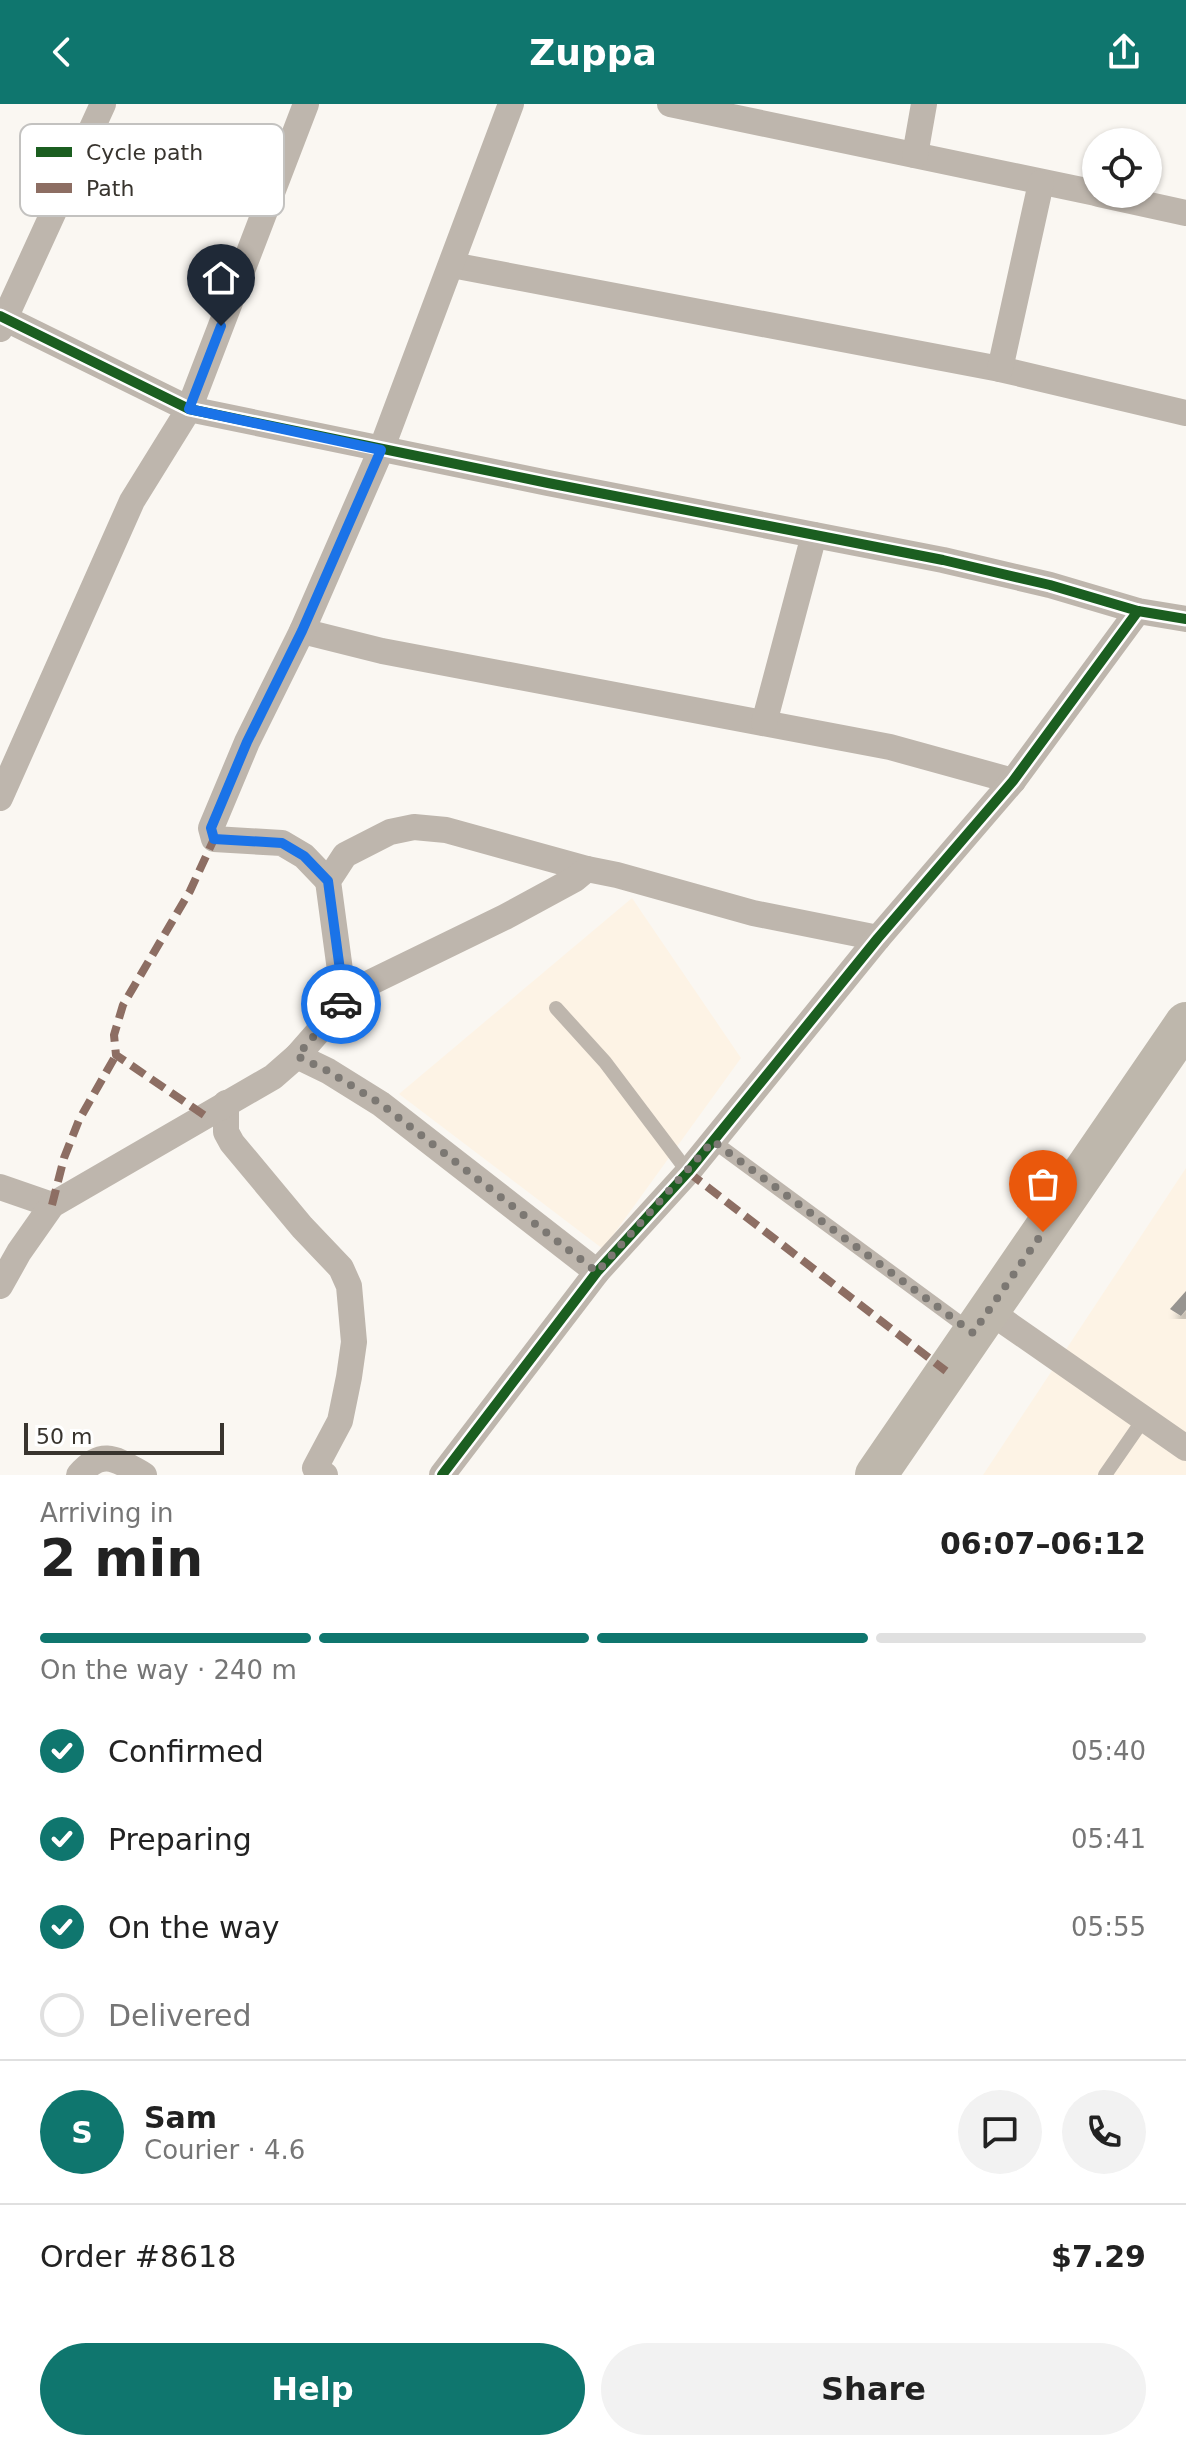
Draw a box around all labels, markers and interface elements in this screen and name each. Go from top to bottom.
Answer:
icon: back [40,30,84,74]
icon: share [1102,30,1146,74]
text: Zuppa [529,32,657,73]
legend [20,124,284,216]
map controls [1082,128,1162,208]
button: locate [1082,128,1162,208]
text: Cycle path [86,140,203,165]
text: Path [86,176,134,201]
pin [187,244,255,326]
icon: home [199,256,243,300]
courier [301,964,381,1044]
icon: car [319,982,363,1026]
pin [1009,1150,1077,1232]
icon: bag [1021,1162,1065,1206]
scale bar [24,1419,224,1455]
text: 50 m [36,1424,92,1449]
text: Arriving in [40,1498,174,1528]
text: 06:07–06:12 [940,1526,1146,1561]
text: 2 min [40,1528,203,1588]
text: On the way · 240 m [40,1655,297,1685]
icon: check [40,1729,84,1773]
text: Confirmed [108,1734,264,1769]
text: 05:40 [1071,1736,1146,1766]
icon: check [40,1817,84,1861]
text: Preparing [108,1822,252,1857]
text: 05:41 [1071,1824,1146,1854]
icon: check [40,1905,84,1949]
text: On the way [108,1910,280,1945]
text: 05:55 [1071,1912,1146,1942]
text: Delivered [108,1998,252,2033]
button: chat [958,2090,1042,2174]
button: phone [1062,2090,1146,2174]
text: Sam [144,2100,217,2135]
text: S [71,2115,93,2150]
text: Courier · 4.6 [144,2135,305,2165]
text: Order #8618 [40,2239,236,2274]
text: $7.29 [1051,2239,1146,2274]
button: Help [40,2343,585,2435]
button: Share [601,2343,1146,2435]

